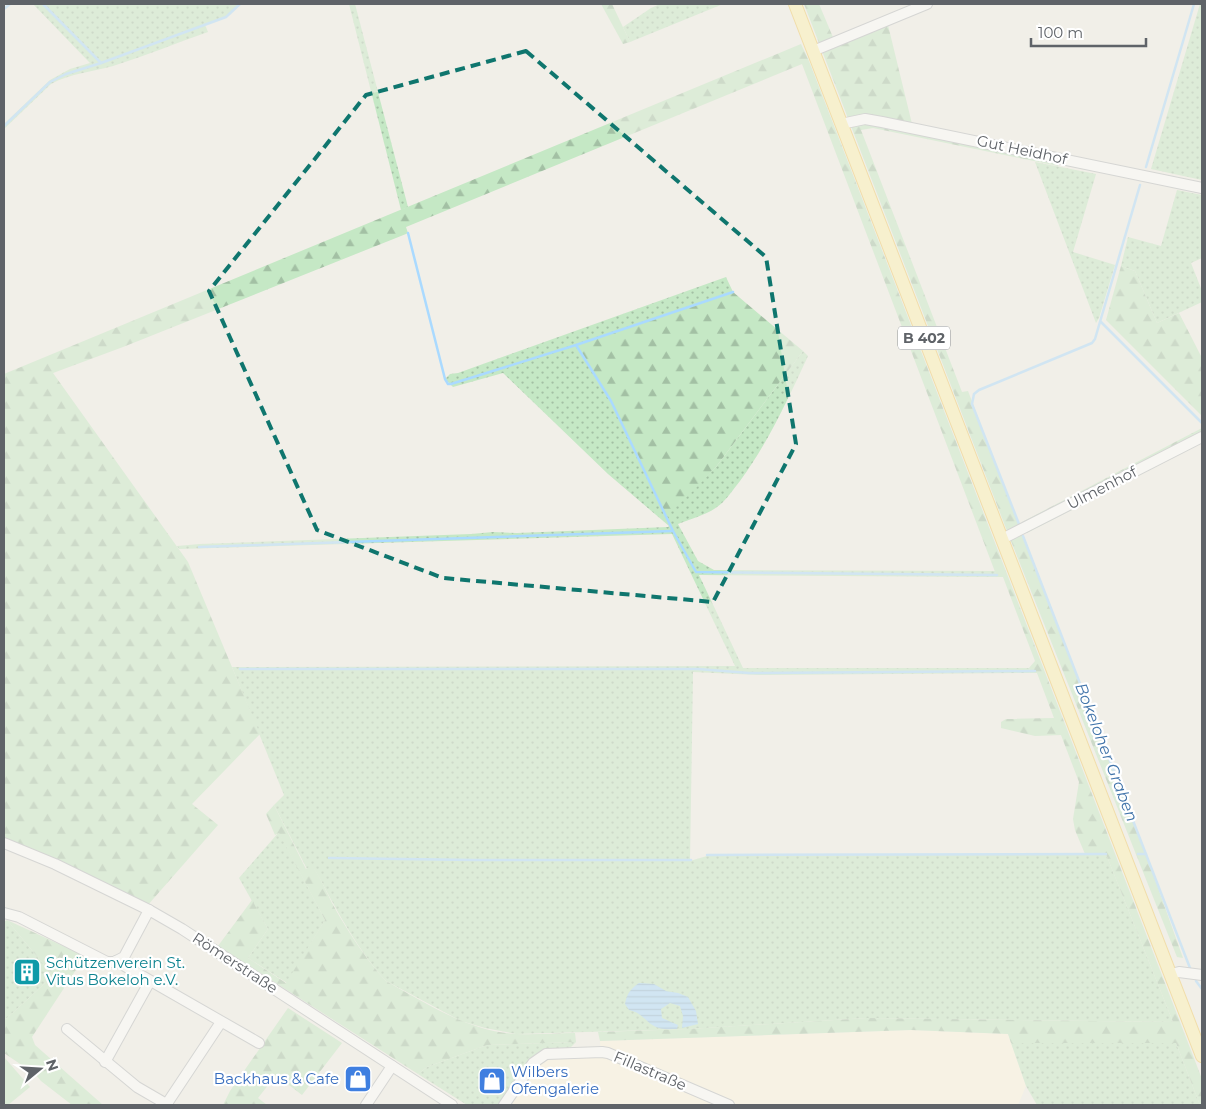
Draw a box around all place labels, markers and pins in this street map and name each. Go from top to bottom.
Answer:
place label: Schützenverein St. Vitus Bokeloh e.V. [46,953,185,989]
building icon: Schützenverein St. Vitus Bokeloh e.V. [12,957,42,987]
place label: Wilbers Ofengalerie [511,1062,599,1098]
shop icon: Backhaus & Cafe [343,1064,373,1094]
shop icon: Wilbers Ofengalerie [477,1066,507,1096]
place label: Backhaus & Cafe [214,1069,339,1088]

